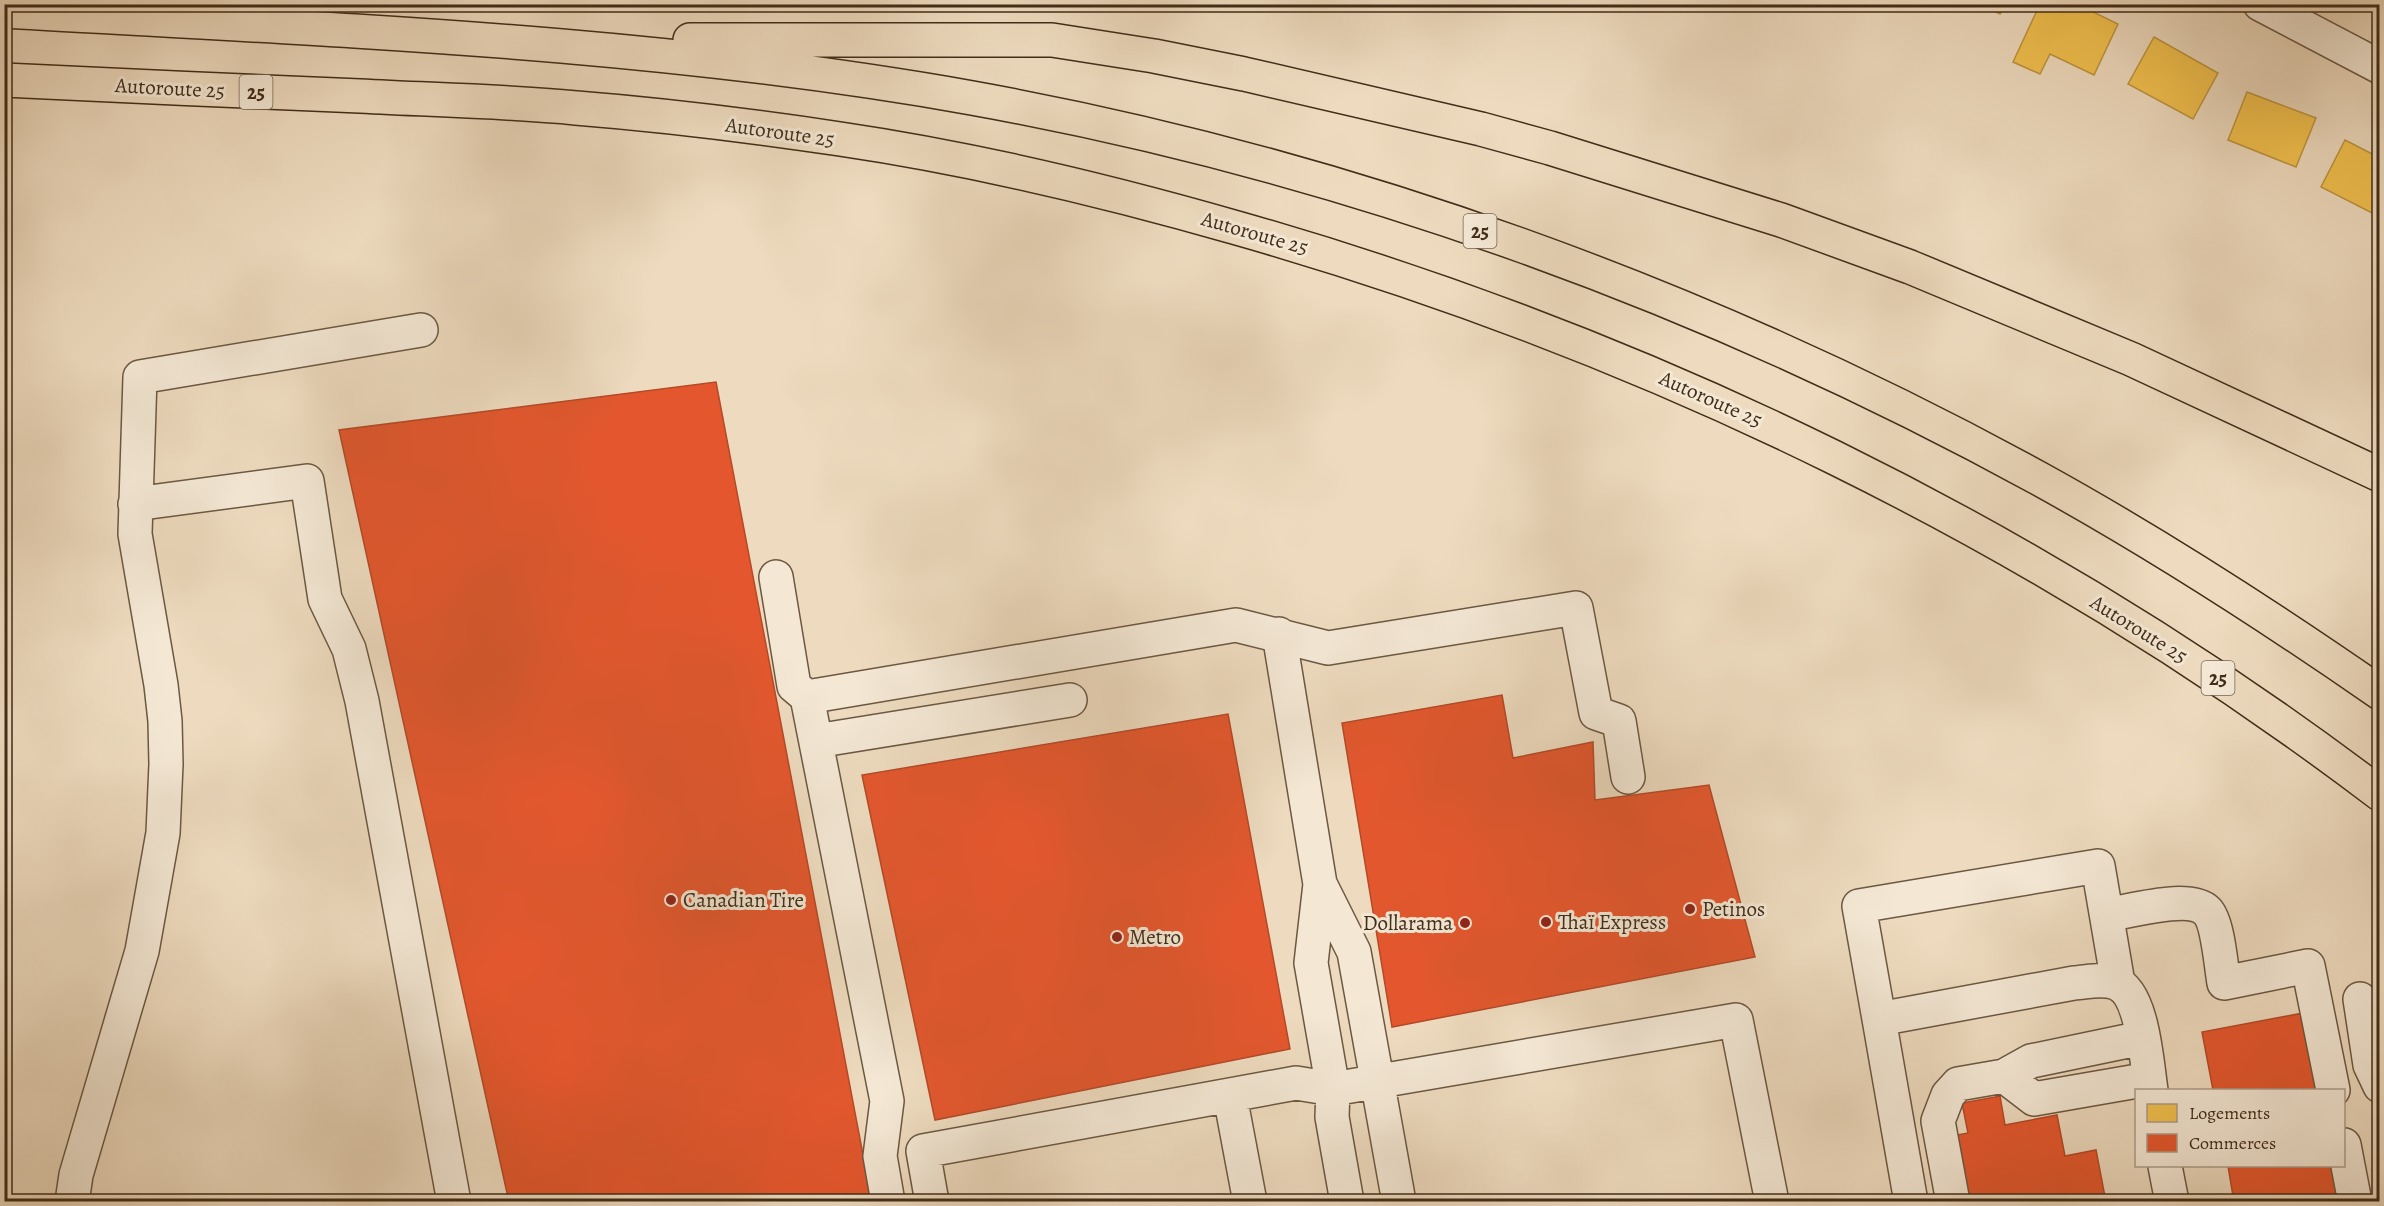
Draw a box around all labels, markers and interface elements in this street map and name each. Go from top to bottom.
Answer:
street label: Autoroute 25 [113,71,226,105]
road number: 25 [240,75,272,109]
street label: Autoroute 25 [723,110,836,154]
street label: Autoroute 25 [1197,204,1312,262]
road number: 25 [1464,214,1496,248]
street label: Autoroute 25 [1654,363,1767,434]
street label: Autoroute 25 [2084,588,2193,670]
road number: 25 [2202,661,2234,695]
place label: Canadian Tire [683,886,804,914]
marker: Canadian Tire [664,893,678,907]
place label: Petinos [1702,895,1765,923]
marker: Petinos [1683,902,1697,916]
place label: Thaï Express [1558,908,1666,936]
place label: Dollarama [1363,909,1453,937]
marker: Thaï Express [1539,915,1553,929]
marker: Dollarama [1458,916,1472,930]
place label: Metro [1129,923,1181,951]
marker: Metro [1110,930,1124,944]
legend [2135,1089,2345,1167]
text: Logements [2189,1101,2270,1125]
text: Commerces [2189,1131,2276,1155]

